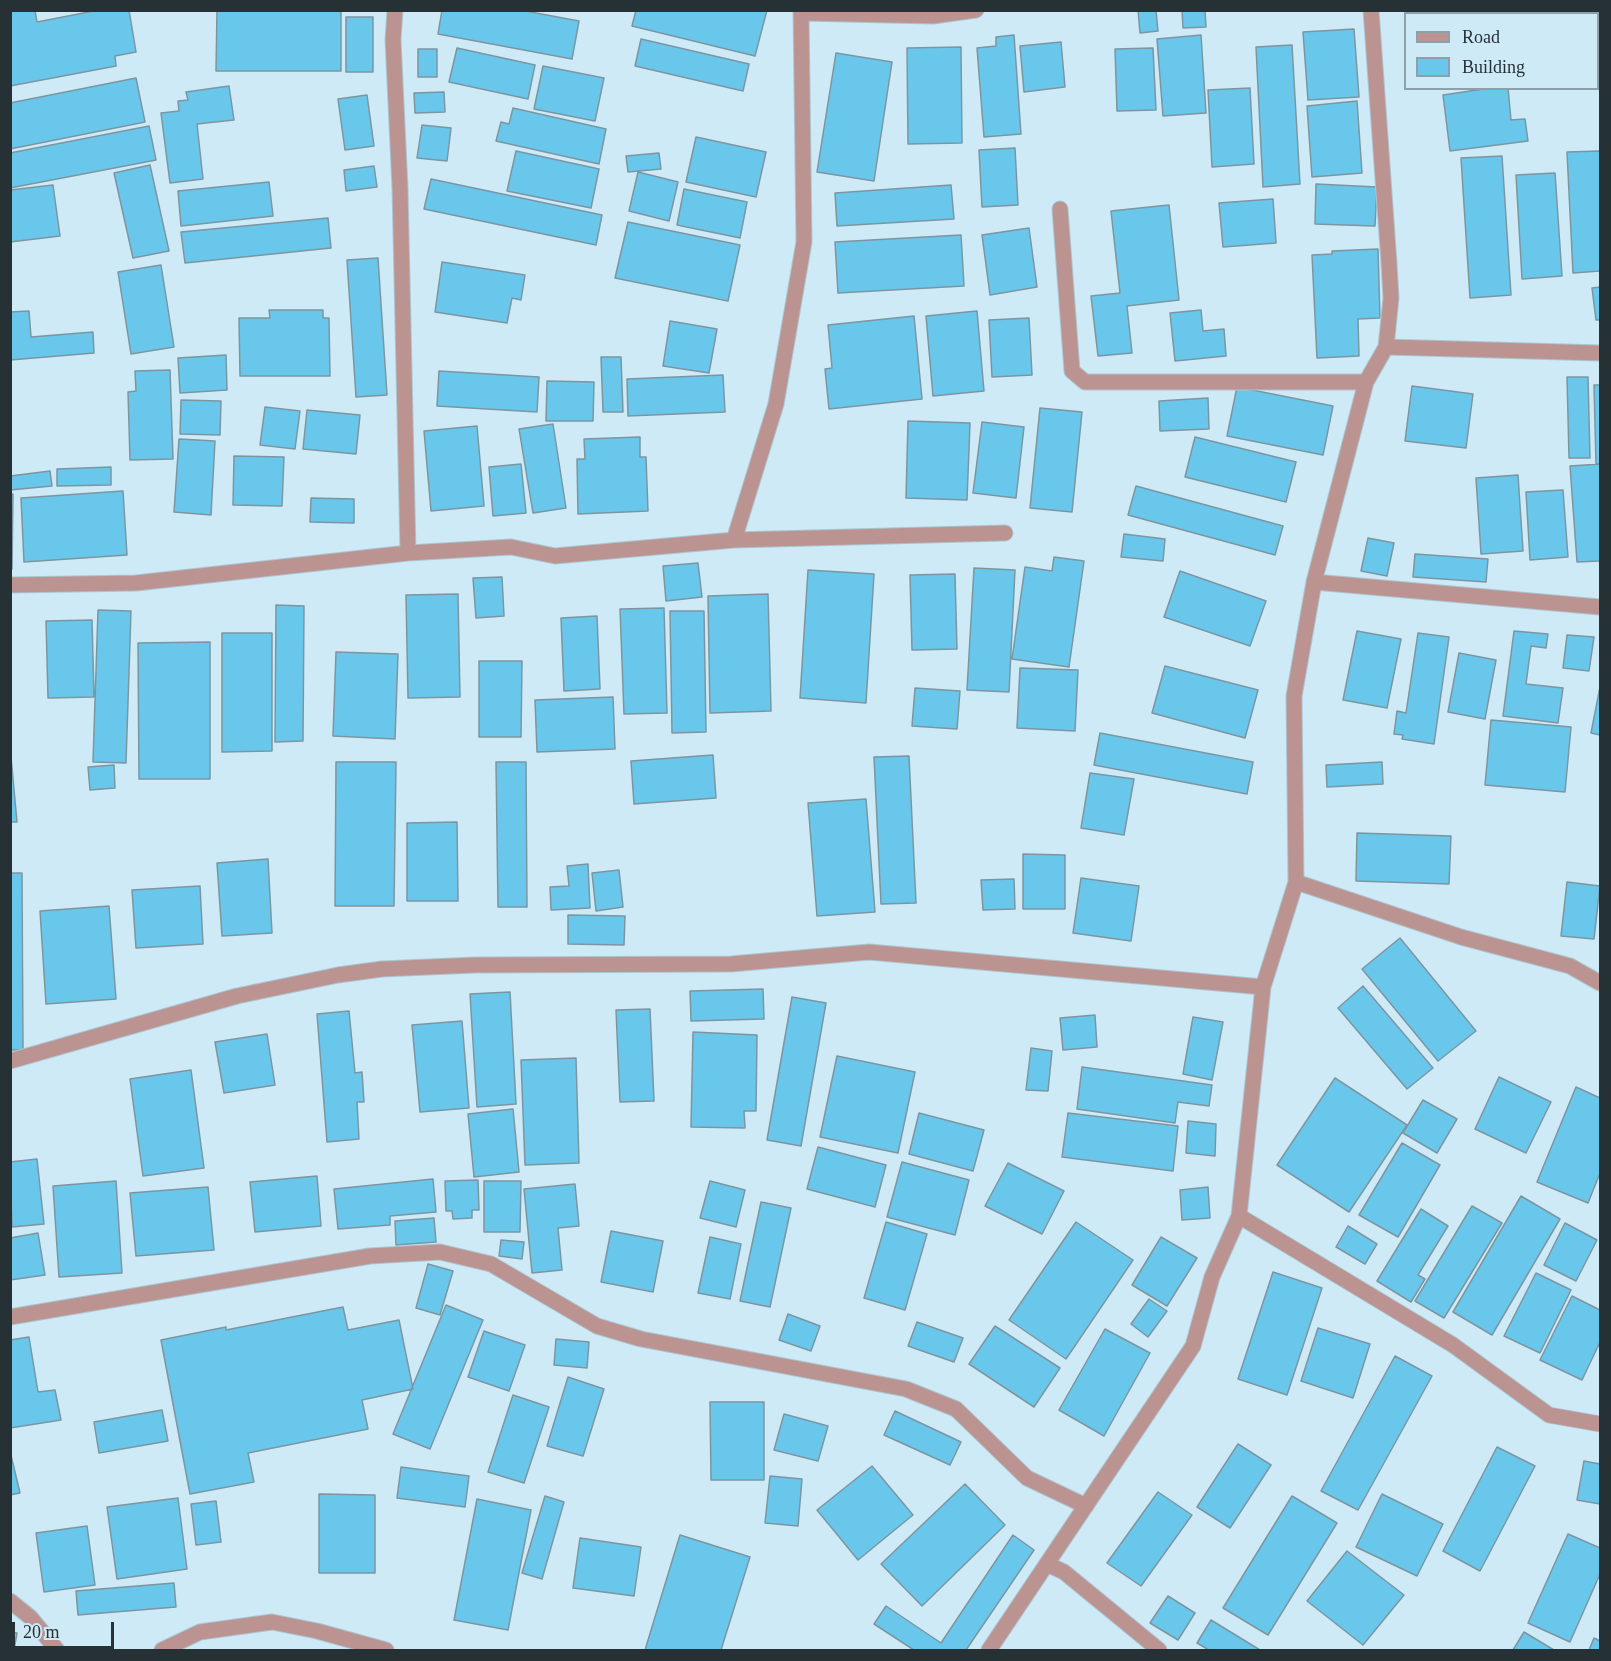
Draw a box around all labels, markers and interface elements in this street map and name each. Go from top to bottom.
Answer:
legend [1404,12,1599,90]
text: Road [1462,27,1500,47]
text: Building [1462,57,1525,77]
scale bar [15,1610,117,1648]
text: 20 m [23,1622,60,1642]

